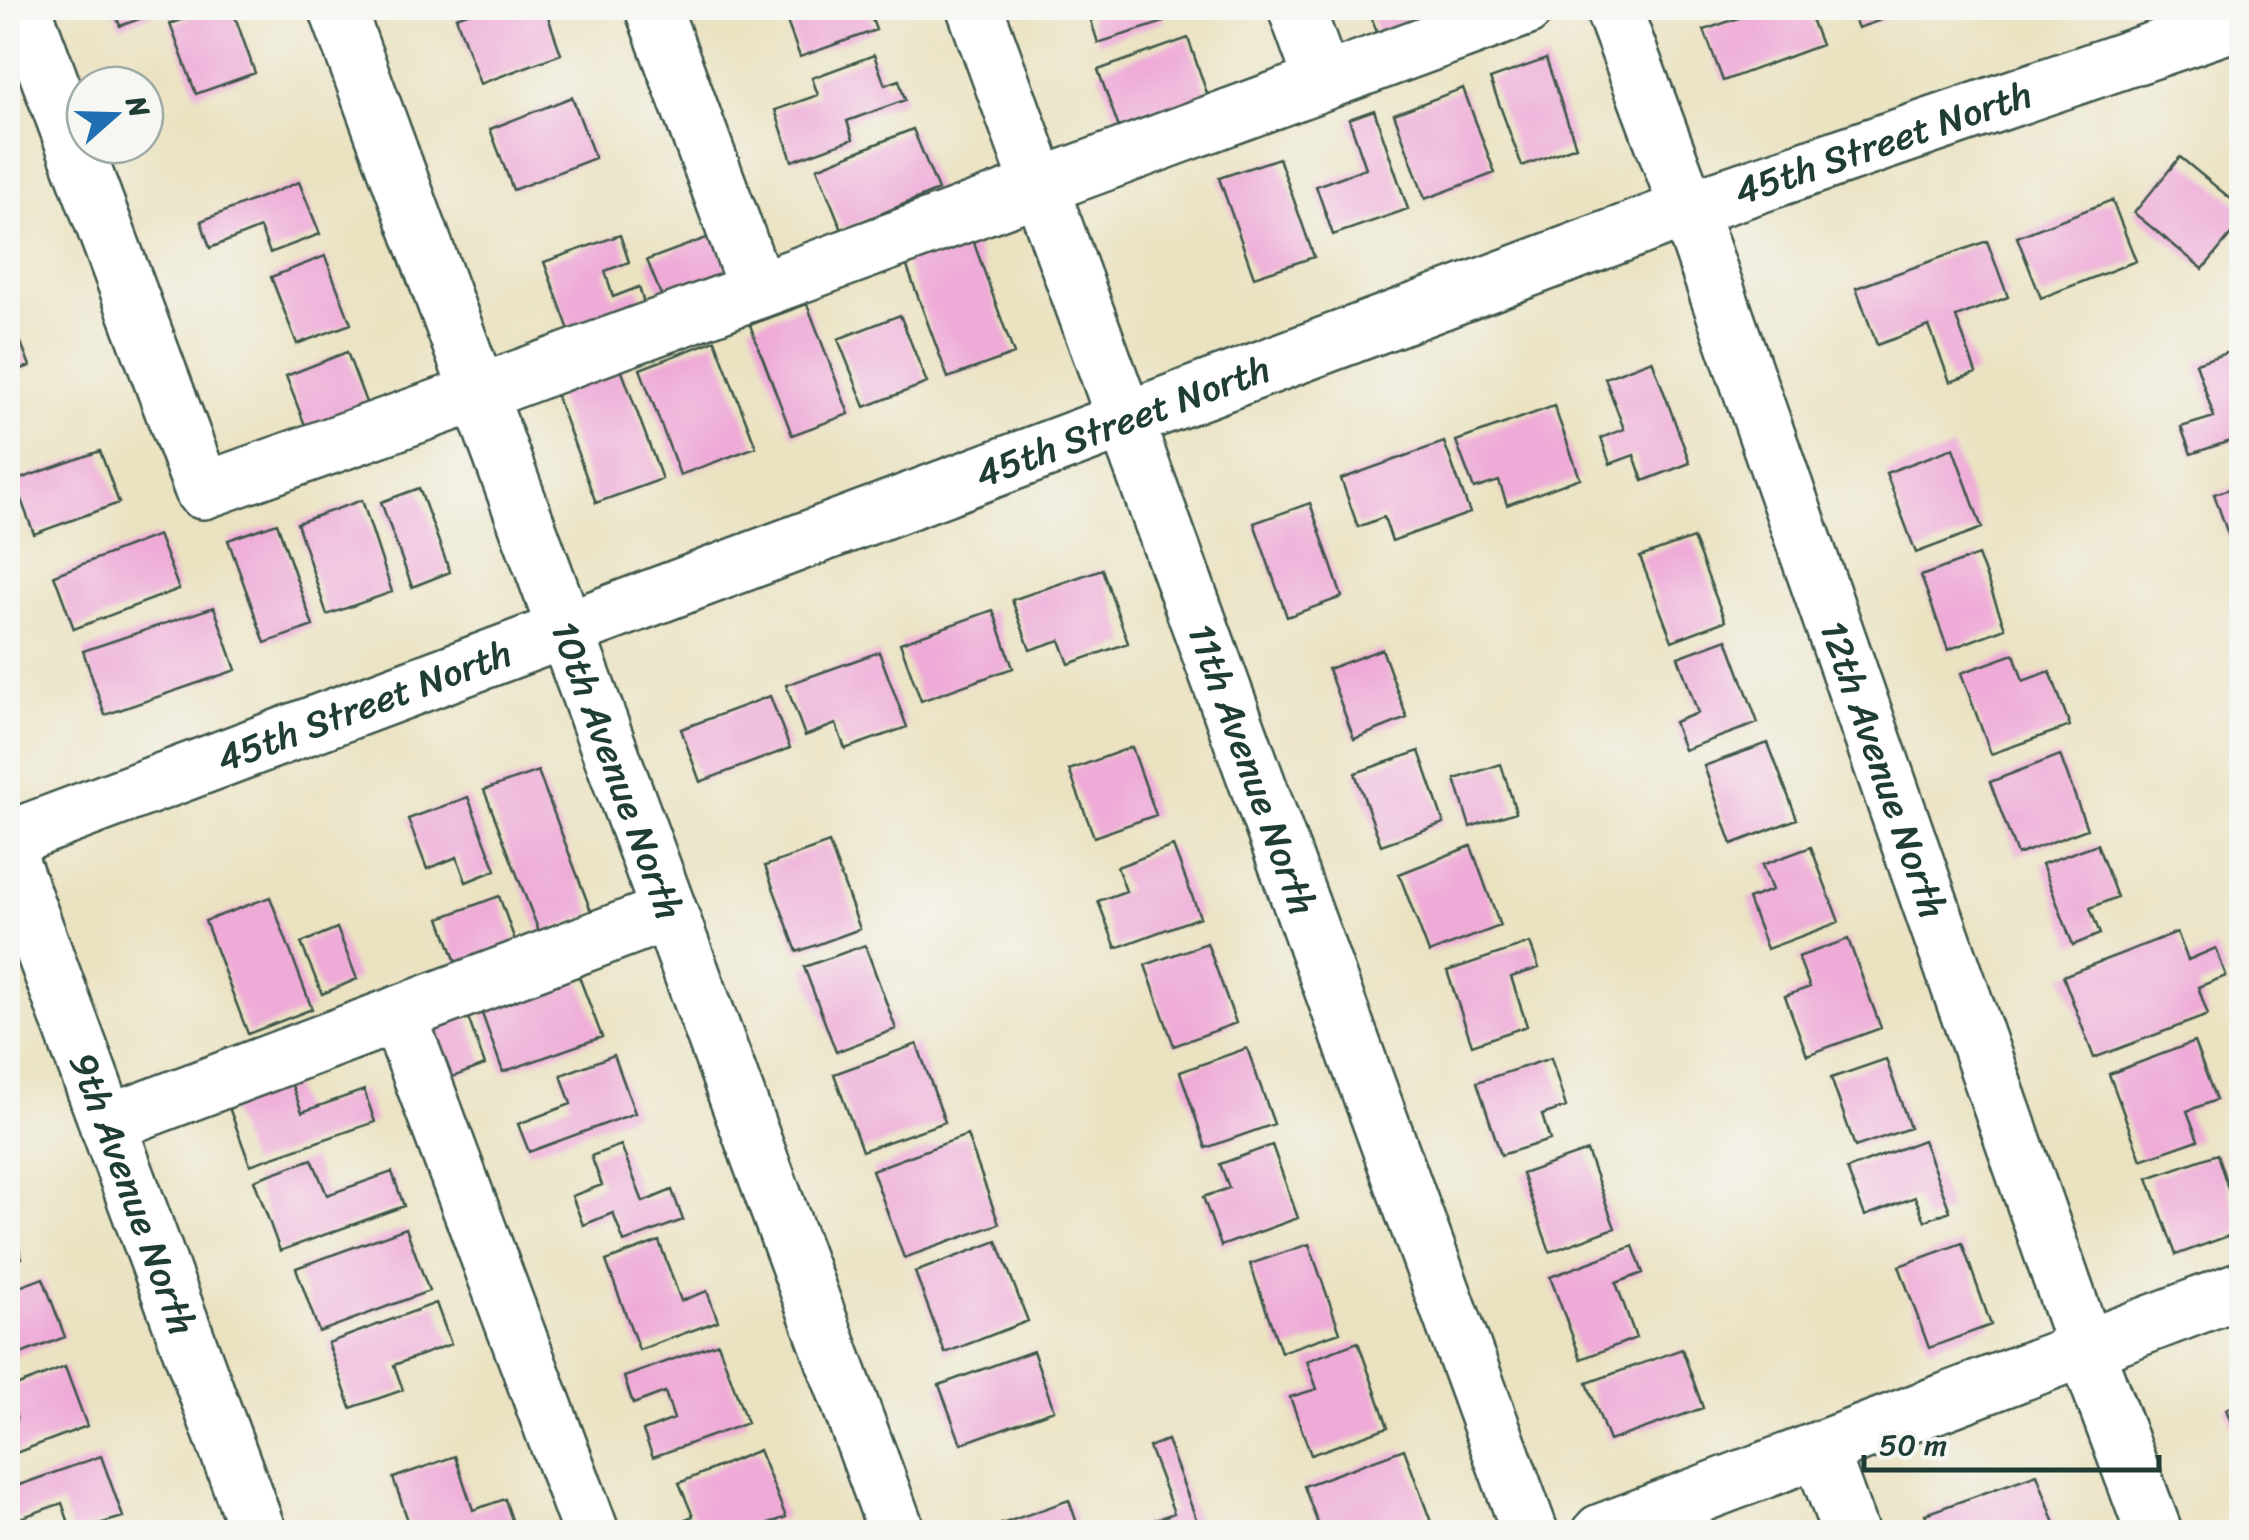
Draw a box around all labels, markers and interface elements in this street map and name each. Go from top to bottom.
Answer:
street label: 45th Street North [1725,61,2041,225]
north arrow [65,65,165,165]
text: N [111,88,165,125]
street label: 45th Street North [965,336,1280,508]
street label: 10th Avenue North [531,611,702,930]
street label: 12th Avenue North [1800,611,1966,928]
street label: 11th Avenue North [1168,614,1336,925]
street label: 45th Street North [207,620,521,792]
street label: 9th Avenue North [50,1043,216,1345]
scale bar [1864,1410,2159,1472]
text: 50 m [1879,1418,1947,1472]

